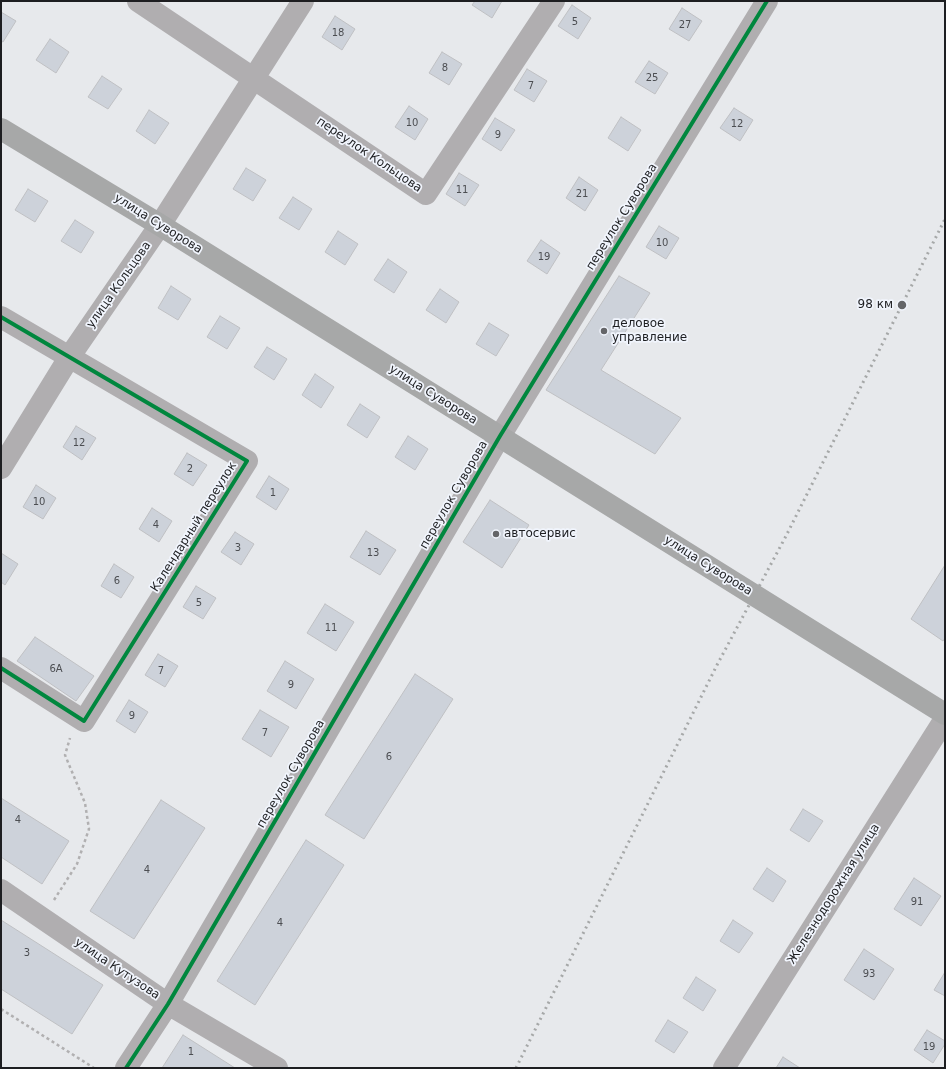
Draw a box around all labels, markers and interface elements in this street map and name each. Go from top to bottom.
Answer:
house number: 5 [572,16,578,28]
house number: 27 [679,19,691,31]
house number: 18 [332,27,344,39]
house number: 8 [442,62,448,74]
house number: 25 [646,72,658,84]
house number: 7 [528,80,534,92]
street label: переулок Кольцова [314,114,424,196]
house number: 10 [406,117,418,129]
house number: 12 [731,118,743,130]
house number: 9 [495,129,501,141]
street label: переулок Суворова [583,161,661,273]
house number: 11 [456,184,468,196]
house number: 21 [576,188,588,200]
street label: улица Суворова [111,191,205,257]
house number: 10 [656,237,668,249]
street label: улица Кольцова [84,239,154,331]
house number: 19 [538,251,550,263]
place label: 98 км [858,298,893,312]
marker: 98 км [896,299,908,311]
place label: деловое управление [612,317,687,345]
marker: деловое управление [599,326,609,336]
street label: улица Суворова [386,362,480,428]
house number: 12 [73,437,85,449]
street label: переулок Суворова [417,438,491,552]
street label: Календарный переулок [148,459,240,595]
house number: 2 [187,463,193,475]
house number: 1 [270,487,276,499]
house number: 10 [33,496,45,508]
house number: 4 [153,519,159,531]
place label: автосервис [504,527,576,541]
marker: автосервис [491,529,501,539]
street label: улица Суворова [661,533,755,599]
house number: 3 [235,542,241,554]
house number: 13 [367,547,379,559]
house number: 6 [114,575,120,587]
house number: 5 [196,597,202,609]
house number: 11 [325,622,337,634]
house number: 6А [49,663,63,675]
house number: 7 [158,665,164,677]
house number: 9 [288,679,294,691]
house number: 9 [129,710,135,722]
street label: переулок Суворова [254,717,328,831]
house number: 7 [262,727,268,739]
house number: 6 [386,751,392,763]
house number: 4 [15,814,21,826]
street label: Железнодорожная улица [785,821,883,967]
house number: 4 [144,864,150,876]
house number: 91 [911,896,923,908]
house number: 4 [277,917,283,929]
street label: улица Кутузова [72,935,162,1003]
house number: 3 [24,947,30,959]
house number: 93 [863,968,875,980]
house number: 19 [923,1041,935,1053]
house number: 1 [188,1046,194,1058]

